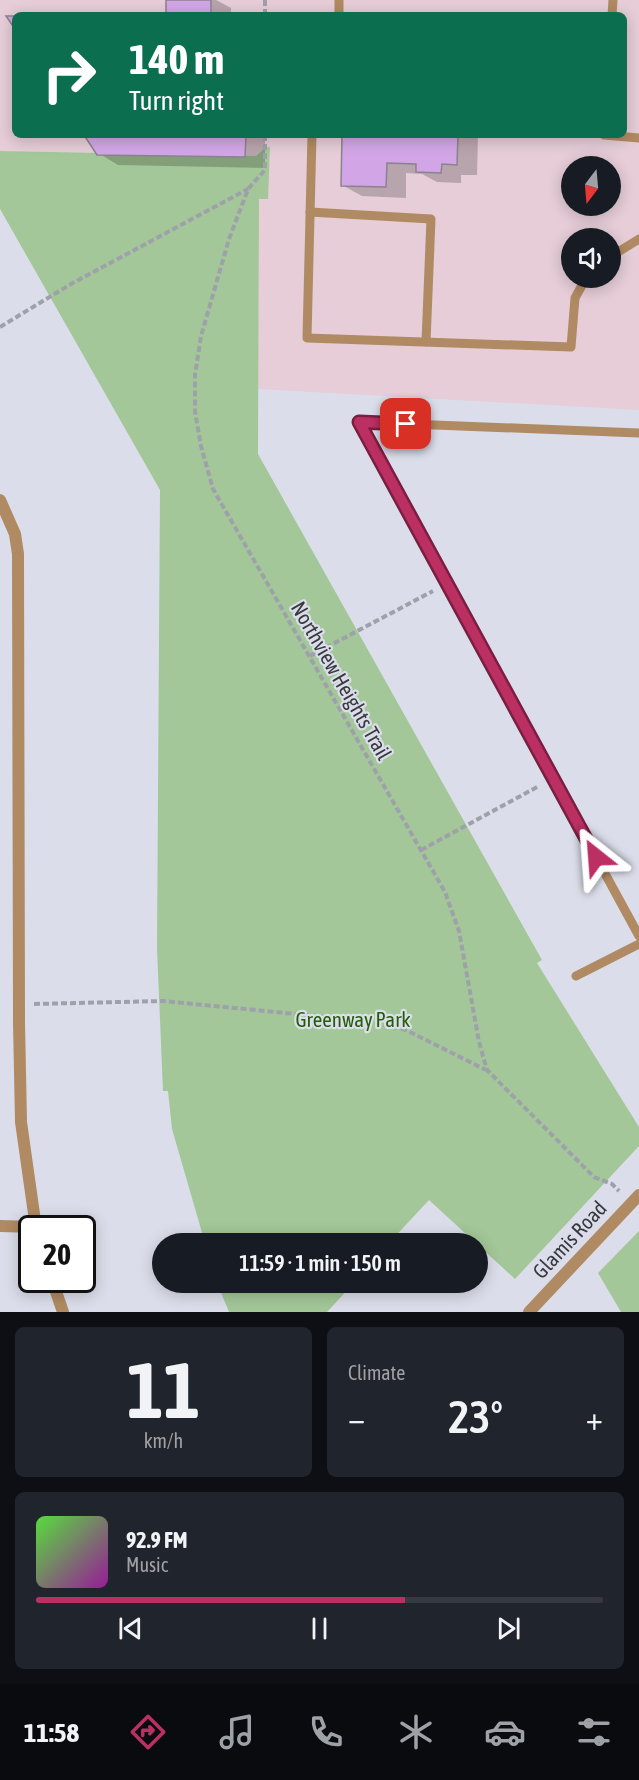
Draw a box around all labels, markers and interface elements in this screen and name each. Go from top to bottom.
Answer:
text: 140 m [129,35,224,83]
icon: right [30,36,108,114]
text: Turn right [129,85,224,116]
north arrow [561,156,621,216]
map controls [561,156,621,288]
button: sound [561,228,621,288]
pin [380,398,431,449]
icon: arrive [389,407,422,440]
street label: Northview Heights Trail [287,597,397,764]
position arrow [564,825,628,889]
park label: Greenway Park [295,1007,411,1031]
street label: Glamis Road [527,1196,611,1283]
speed limit sign: 20 [18,1215,96,1293]
text: 11:59 · 1 min · 150 m [239,1250,401,1276]
text: 11 [127,1345,200,1435]
text: Climate [348,1361,405,1384]
text: 23° [448,1391,503,1443]
text: − [348,1399,365,1437]
text: + [586,1399,603,1437]
text: km/h [144,1429,183,1452]
text: 92.9 FM [126,1527,188,1553]
text: Music [126,1553,168,1576]
icon: previous [114,1612,147,1645]
icon: pause [303,1612,336,1645]
icon: next [492,1612,525,1645]
icon: directions [127,1711,169,1753]
icon: music [216,1711,258,1753]
icon: phone [305,1711,347,1753]
icon: climate [395,1711,437,1753]
icon: car [484,1711,526,1753]
icon: filters [573,1711,615,1753]
text: 11:58 [24,1717,79,1748]

